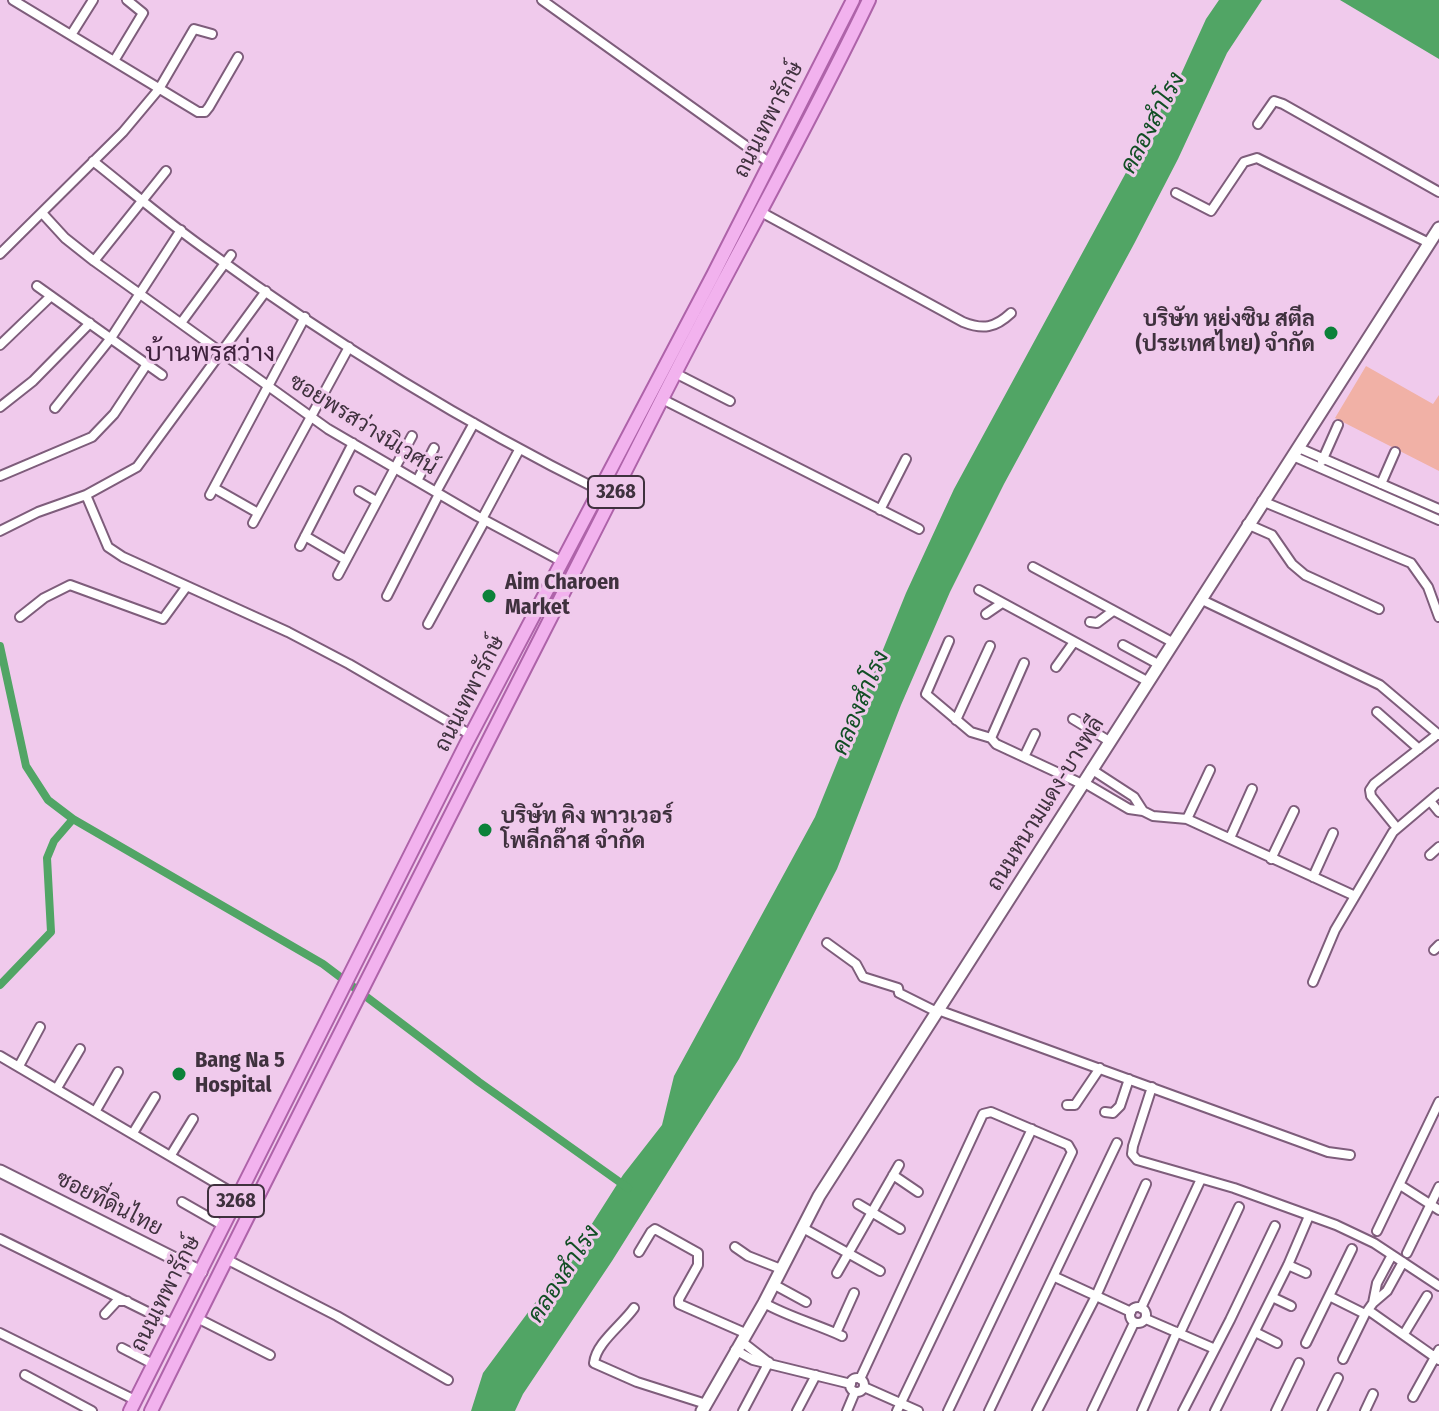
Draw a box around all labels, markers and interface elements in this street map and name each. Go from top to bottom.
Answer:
street label: ถนนเทพารักษ์ [728,58,810,182]
water label: คลองสำโรง [1114,67,1192,179]
place label: บริษัท หย่งซิน สตีล (ประเทศไทย) จํากัด [1136,307,1315,358]
marker: บริษัท หย่งซิน สตีล (ประเทศไทย) จํากัด [1322,324,1340,342]
district label: บ้านพรสว่าง [145,338,275,370]
street label: ซอยพรสว่างนิเวศน์ [284,369,442,481]
road number: 3268 [588,476,644,508]
place label: Aim Charoen Market [505,570,620,622]
marker: Aim Charoen Market [480,587,498,605]
street label: ถนนเทพารักษ์ [429,632,511,756]
water label: คลองสำโรง [826,646,896,760]
street label: ถนนหนามแดง-บางพลี [982,712,1110,896]
place label: บริษัท คิง พาวเวอร์ โพลีกล๊าส จำกัด [501,804,673,856]
marker: บริษัท คิง พาวเวอร์ โพลีกล๊าส จำกัด [476,821,494,839]
place label: Bang Na 5 Hospital [195,1048,285,1100]
marker: Bang Na 5 Hospital [170,1065,188,1083]
street label: ซอยที่ดินไทย [51,1166,167,1242]
road number: 3268 [208,1185,264,1217]
water label: คลองสำโรง [522,1220,606,1328]
street label: ถนนเทพารักษ์ [125,1232,207,1356]

